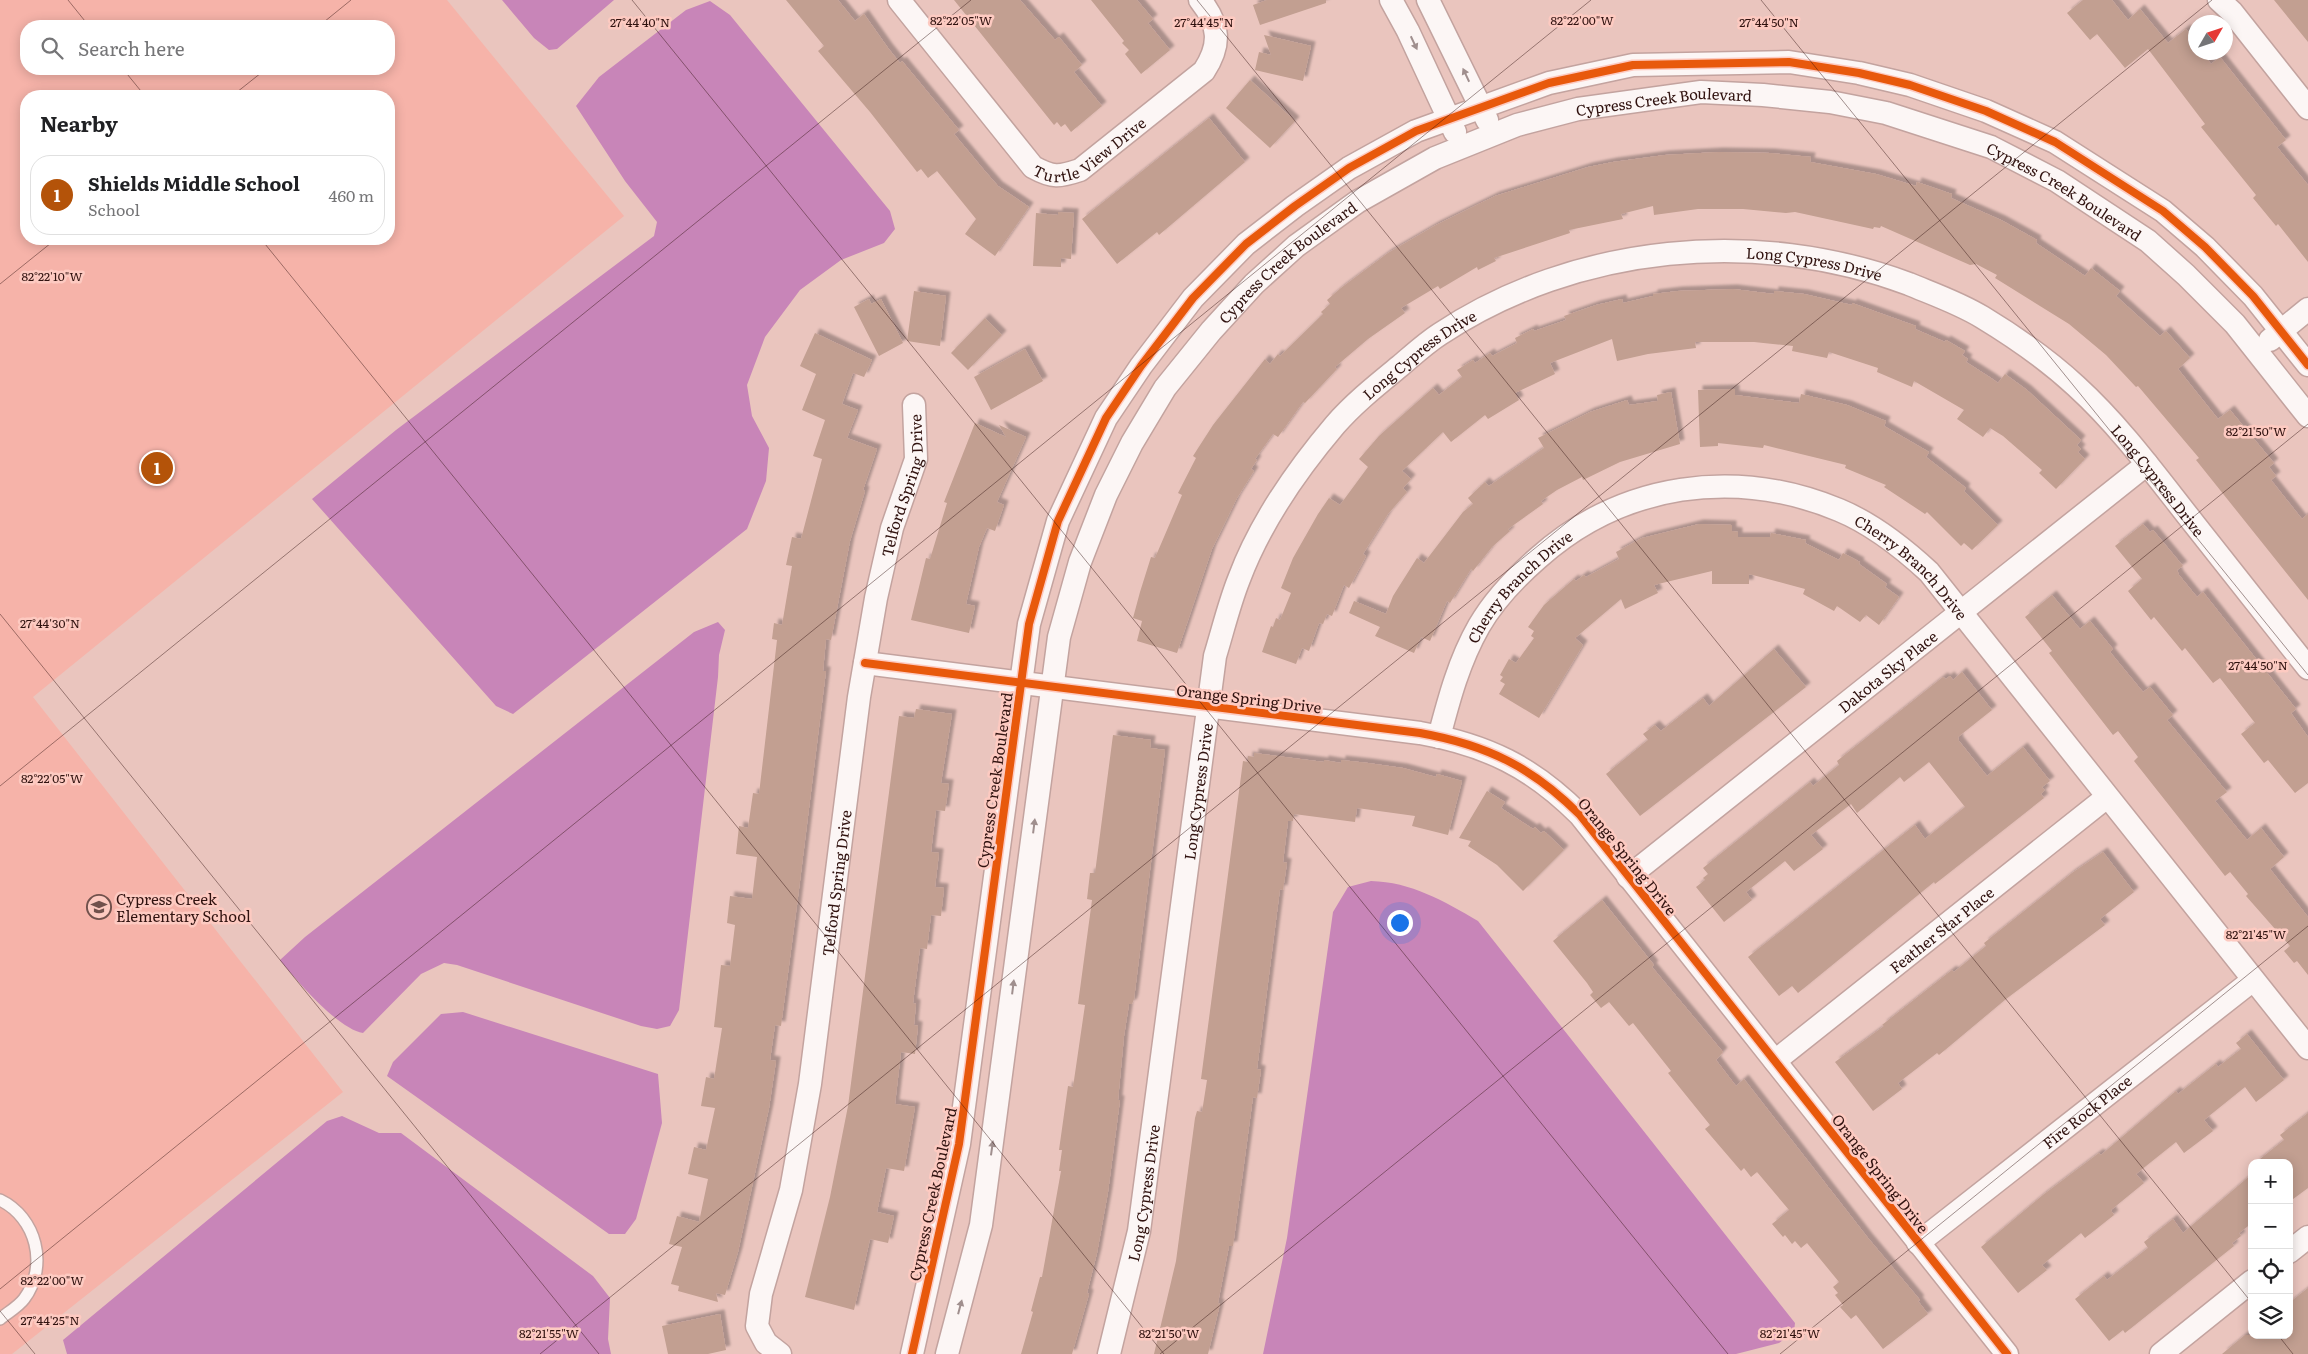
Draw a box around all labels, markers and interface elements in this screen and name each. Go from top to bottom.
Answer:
text: 82°22'05"W [930,11,992,29]
text: 82°22'00"W [1550,11,1614,29]
text: 27°44'40"N [610,13,670,31]
text: 27°44'45"N [1174,13,1234,31]
text: 27°44'50"N [1739,13,1799,31]
north arrow [2188,15,2233,60]
search box [20,20,395,75]
icon: search [38,34,66,62]
text: Search here [78,34,185,62]
one-way arrow [1410,36,1418,50]
one-way arrow [1462,68,1470,82]
street label: Cypress Creek Boulevard [1574,80,1753,121]
text: Nearby [40,107,118,138]
street label: Turtle View Drive [1030,111,1150,187]
street label: Cypress Creek Boulevard [1983,135,2147,246]
text: Shields Middle School [88,169,300,197]
text: 1 [54,183,60,207]
text: 460 m [329,183,374,207]
street label: Cypress Creek Boulevard [1212,195,1361,328]
text: School [88,197,140,221]
street label: Long Cypress Drive [1746,240,1885,286]
text: 82°22'10"W [21,267,83,285]
street label: Long Cypress Drive [1357,303,1480,404]
street label: Telford Spring Drive [874,413,928,559]
street label: Long Cypress Drive [2107,419,2211,541]
text: 82°21'50"W [2226,422,2286,440]
pin: 1 [141,449,173,487]
street label: Cherry Branch Drive [1851,508,1974,624]
street label: Cherry Branch Drive [1461,524,1577,647]
text: 27°44'30"N [20,614,80,632]
street label: Dakota Sky Place [1832,624,1942,718]
text: 27°44'50"N [2228,656,2288,674]
street label: Orange Spring Drive [1175,678,1323,718]
street label: Cypress Creek Boulevard [970,691,1018,869]
street label: Long Cypress Drive [1177,721,1218,861]
text: 82°22'05"W [21,769,83,787]
street label: Orange Spring Drive [1573,792,1683,920]
street label: Telford Spring Drive [815,808,856,957]
one-way arrow [1030,817,1038,833]
street label: Feather Star Place [1884,880,1998,978]
place label: Cypress Creek Elementary School [116,887,251,927]
school or university icon: Cypress Creek Elementary School [86,894,112,920]
your location [1387,910,1413,936]
text: 82°21'45"W [2226,925,2286,943]
one-way arrow [1009,979,1017,995]
street label: Fire Rock Place [2037,1068,2136,1153]
street label: Cypress Creek Boulevard [902,1105,962,1283]
street label: Orange Spring Drive [1827,1108,1935,1238]
street label: Long Cypress Drive [1121,1123,1165,1264]
one-way arrow [988,1140,996,1156]
map controls [2248,1159,2293,1339]
button: + [2248,1159,2293,1204]
button: − [2248,1204,2293,1249]
button: locate [2248,1249,2293,1294]
text: 82°22'00"W [20,1271,84,1289]
button: layers [2248,1294,2293,1339]
one-way arrow [956,1299,964,1314]
text: 27°44'25"N [21,1311,79,1329]
text: 82°21'55"W [519,1324,579,1342]
text: 82°21'50"W [1139,1324,1199,1342]
text: 82°21'45"W [1760,1324,1820,1342]

